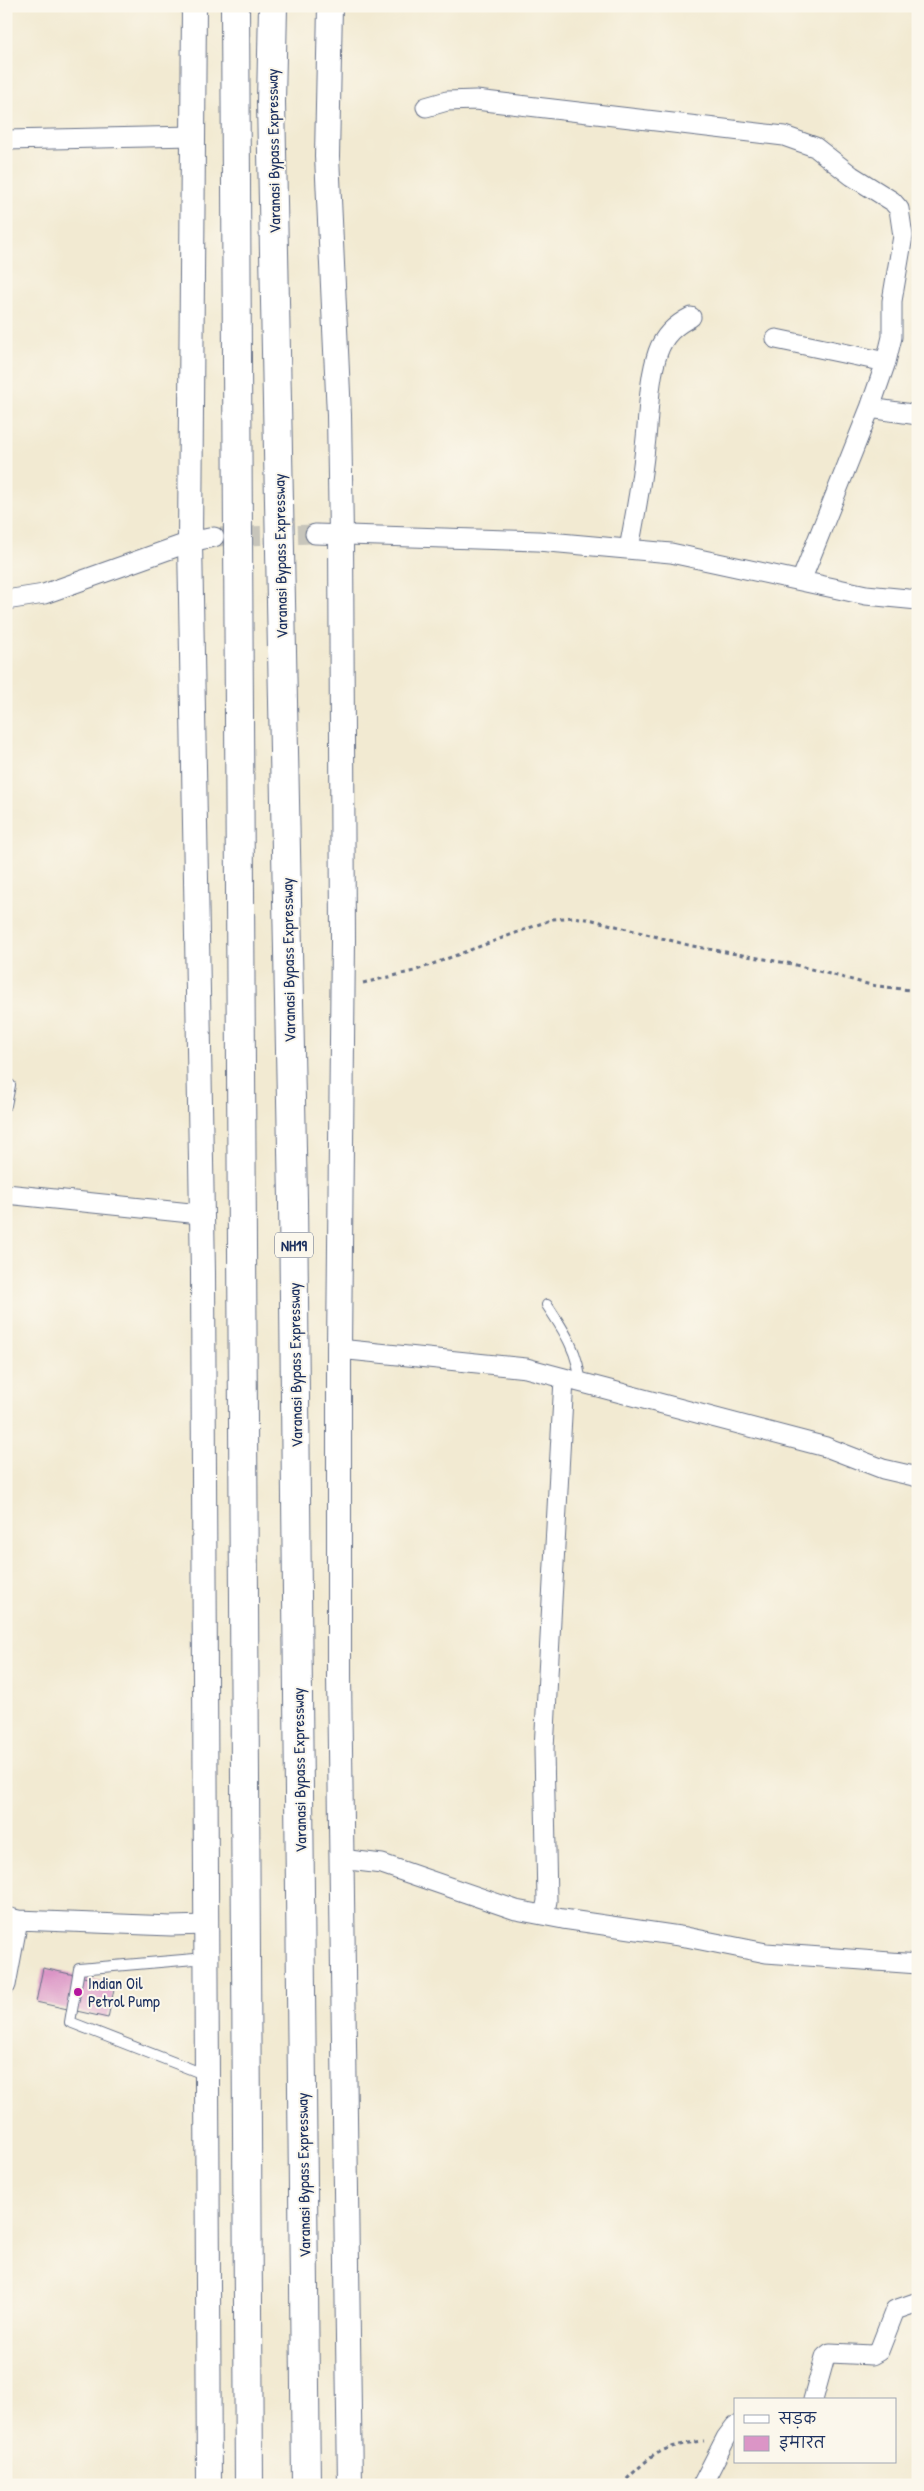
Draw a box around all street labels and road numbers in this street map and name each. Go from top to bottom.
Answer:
street label: Varanasi Bypass Expressway [261,68,285,234]
street label: Varanasi Bypass Expressway [268,473,292,639]
street label: Varanasi Bypass Expressway [276,877,300,1043]
road number: NH19 [275,1232,313,1258]
street label: Varanasi Bypass Expressway [283,1282,307,1448]
street label: Varanasi Bypass Expressway [287,1687,311,1853]
street label: Varanasi Bypass Expressway [291,2092,315,2258]

